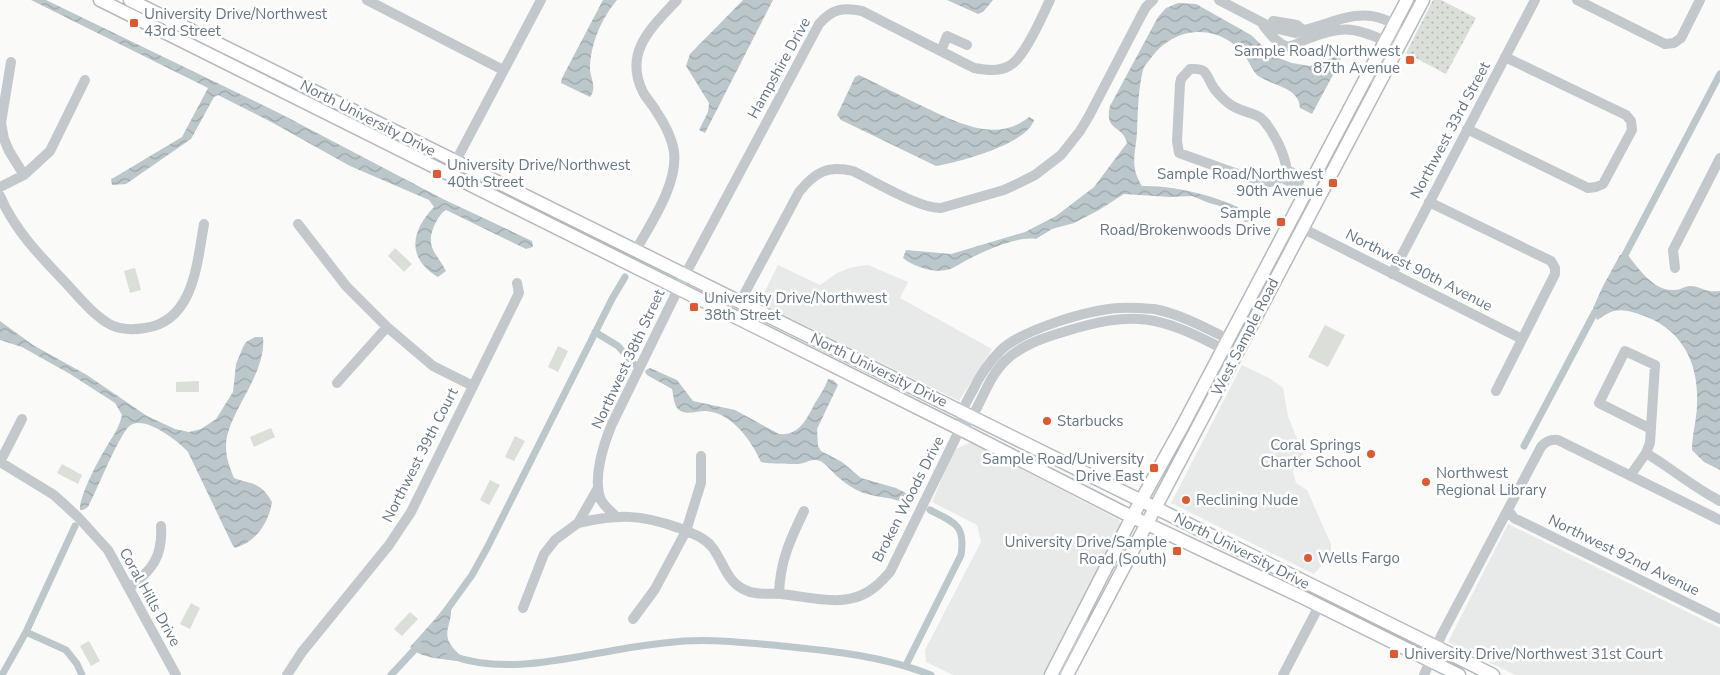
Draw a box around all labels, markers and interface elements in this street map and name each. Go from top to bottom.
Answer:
place label: University Drive/Northwest 43rd Street [144,4,328,41]
street label: Hampshire Drive [743,14,815,122]
marker: University Drive/Northwest 43rd Street [128,17,140,29]
place label: Sample Road/Northwest 87th Avenue [1234,41,1401,78]
marker: Sample Road/Northwest 87th Avenue [1404,54,1416,66]
street label: Northwest 33rd Street [1405,57,1495,202]
street label: North University Drive [297,75,439,161]
place label: University Drive/Northwest 40th Street [447,155,631,192]
place label: Sample Road/Northwest 90th Avenue [1157,164,1324,201]
marker: University Drive/Northwest 40th Street [431,168,443,180]
marker: Sample Road/Northwest 90th Avenue [1327,177,1339,189]
place label: Sample Road/Brokenwoods Drive [1100,203,1271,240]
marker: Sample Road/Brokenwoods Drive [1275,216,1287,228]
street label: Northwest 90th Avenue [1342,224,1496,316]
street label: West Sample Road [1207,275,1283,399]
street label: Northwest 38th Street [587,285,670,432]
place label: University Drive/Northwest 38th Street [704,288,888,325]
marker: University Drive/Northwest 38th Street [688,301,700,313]
street label: North University Drive [807,328,951,412]
street label: Northwest 39th Court [377,384,463,526]
place label: Starbucks [1057,411,1123,431]
marker: Starbucks [1041,415,1053,427]
street label: Broken Woods Drive [868,432,948,566]
place label: Coral Springs Charter School [1260,435,1362,472]
marker: Coral Springs Charter School [1365,448,1377,460]
place label: Sample Road/University Drive East [982,449,1145,486]
marker: Sample Road/University Drive East [1148,462,1160,474]
place label: Northwest Regional Library [1436,463,1547,500]
marker: Northwest Regional Library [1420,476,1432,488]
place label: Reclining Nude [1196,490,1298,510]
marker: Reclining Nude [1180,494,1192,506]
street label: North University Drive [1171,508,1313,594]
street label: Northwest 92nd Avenue [1545,510,1703,600]
place label: University Drive/Sample Road (South) [1005,532,1167,569]
street label: Coral Hills Drive [115,544,185,650]
marker: University Drive/Sample Road (South) [1171,545,1183,557]
place label: Wells Fargo [1318,548,1400,568]
marker: Wells Fargo [1302,552,1314,564]
place label: University Drive/Northwest 31st Court [1404,644,1663,664]
marker: University Drive/Northwest 31st Court [1388,648,1400,660]

